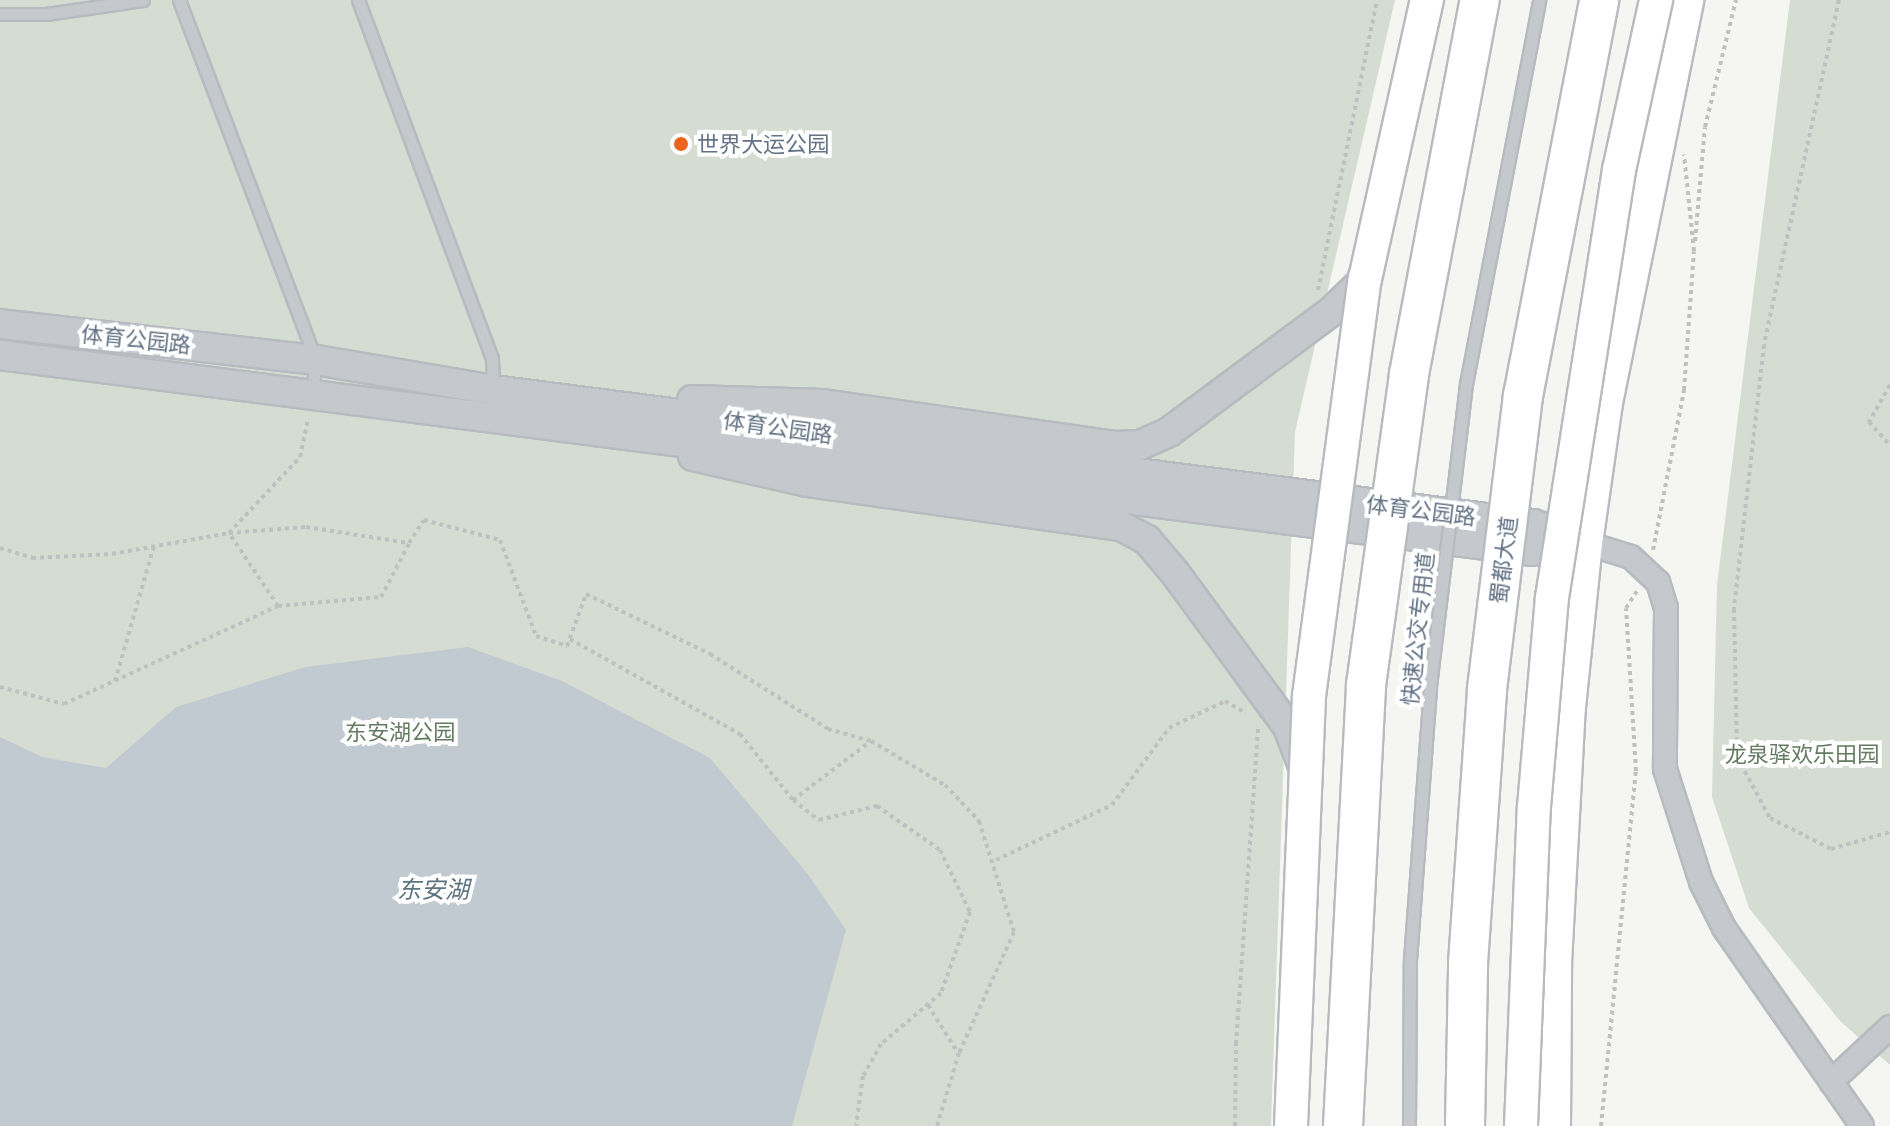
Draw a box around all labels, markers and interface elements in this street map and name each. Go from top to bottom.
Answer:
place label: 世界大运公园 [697,131,829,157]
marker: 世界大运公园 [672,135,690,153]
street label: 体育公园路 [80,320,192,358]
street label: 体育公园路 [722,406,834,448]
street label: 体育公园路 [1365,490,1477,530]
street label: 蜀都大道 [1485,515,1521,605]
street label: 快速公交专用道 [1396,551,1438,707]
park label: 东安湖公园 [345,719,455,745]
park label: 龙泉驿欢乐田园 [1725,741,1879,767]
water label: 东安湖 [397,876,469,904]

